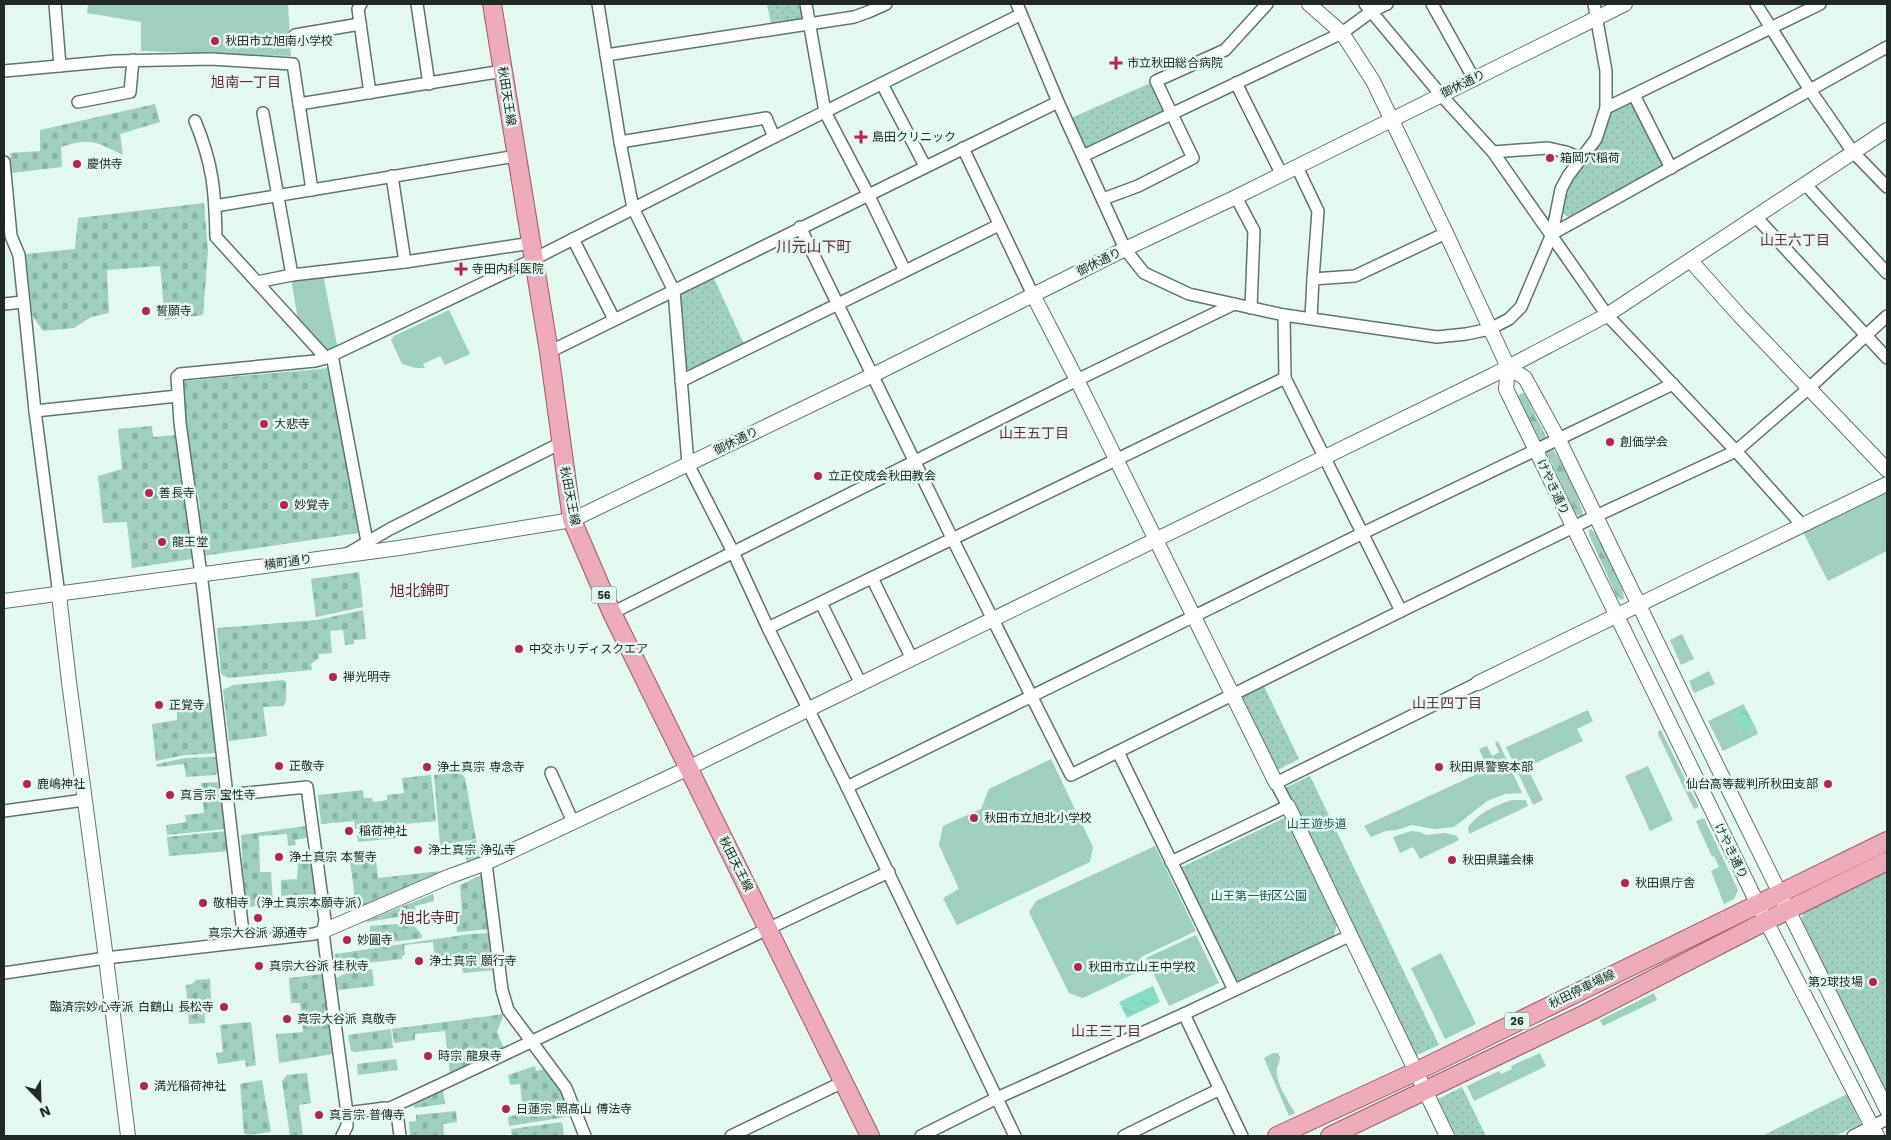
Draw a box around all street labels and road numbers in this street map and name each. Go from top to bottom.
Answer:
street label: 秋田天王線 [495,65,519,127]
street label: 御休通り [1438,67,1488,101]
street label: 御休通り [1074,245,1124,279]
street label: 御休通り [711,424,761,458]
street label: けやき通り [1534,457,1572,517]
street label: 秋田天王線 [557,465,583,527]
street label: 横町通り [263,552,313,572]
road number: 56 [592,586,616,604]
street label: けやき通り [1712,821,1750,881]
street label: 秋田天王線 [716,834,756,894]
street label: 秋田停車場線 [1547,967,1617,1011]
road number: 26 [1504,1012,1530,1030]

